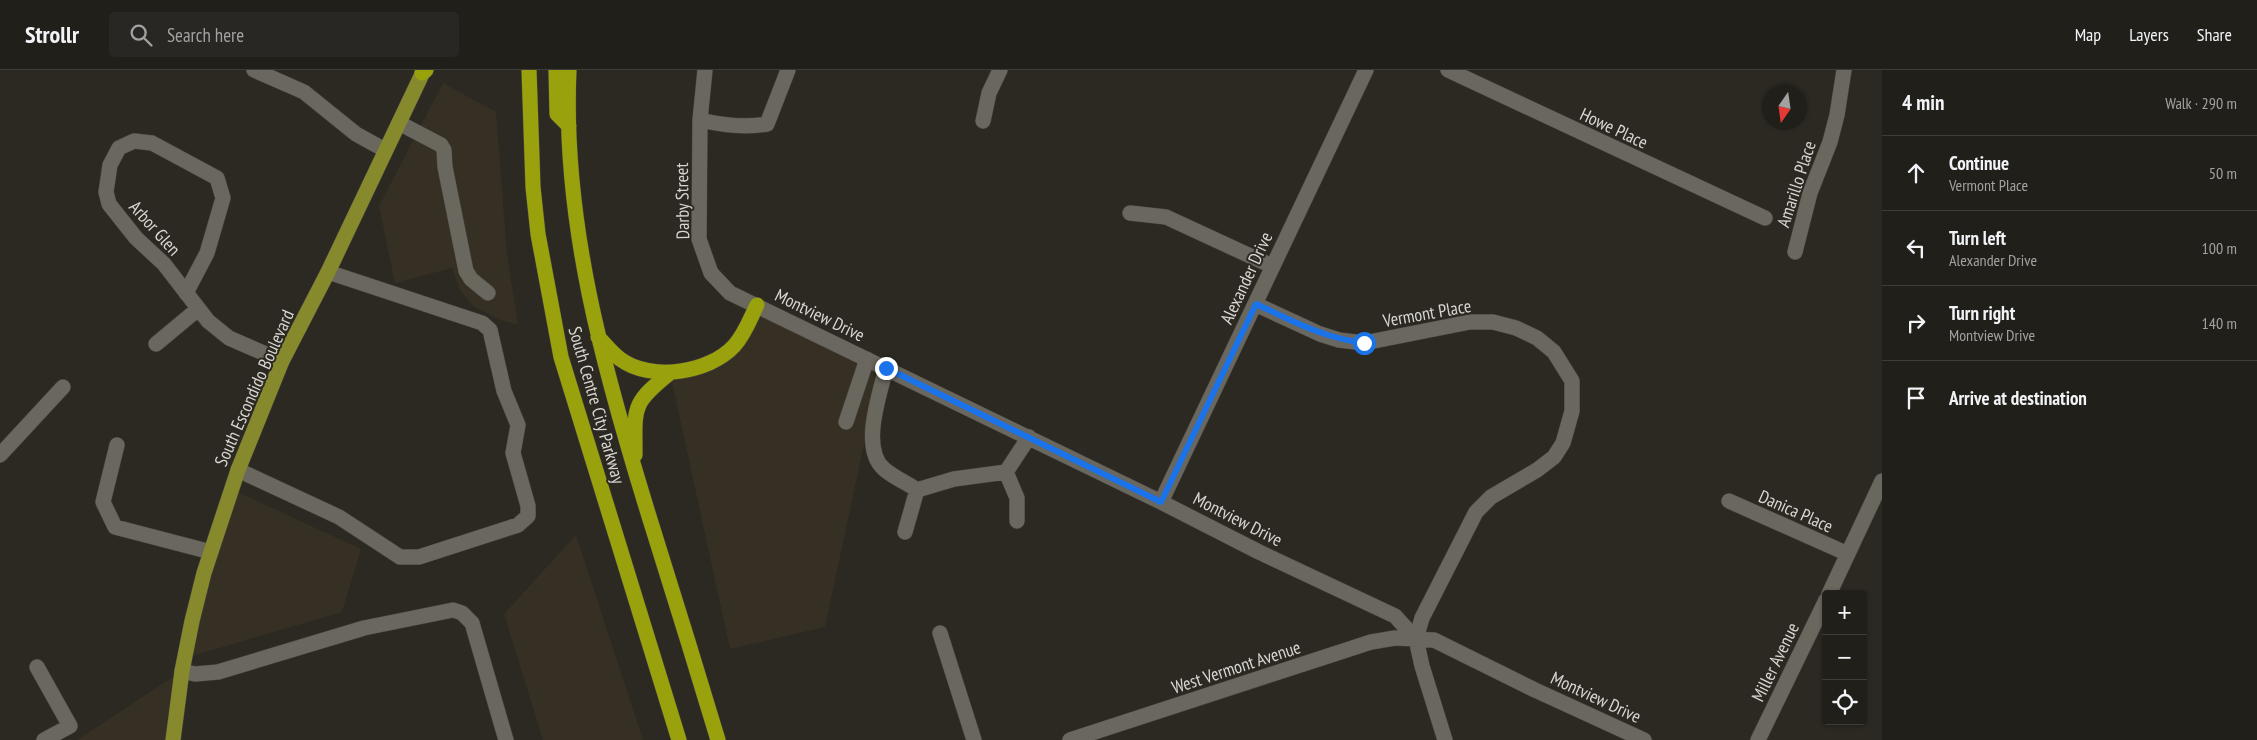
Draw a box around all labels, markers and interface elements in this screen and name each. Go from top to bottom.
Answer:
search box [109,12,459,57]
text: Strollr [25,19,79,50]
icon: search [127,21,155,49]
text: Search here [167,23,244,47]
text: Map [2075,23,2101,46]
text: Layers [2129,23,2169,46]
text: Share [2197,23,2232,46]
north arrow [1762,85,1807,130]
text: 4 min [1902,89,1944,116]
text: Walk · 290 m [2165,93,2237,113]
street label: Howe Place [1576,102,1652,154]
street label: Amarillo Place [1771,138,1821,230]
text: Continue [1949,151,2009,175]
icon: ahead [1902,159,1930,187]
street label: Darby Street [670,162,694,239]
text: 50 m [2209,163,2237,183]
text: Vermont Place [1949,175,2028,195]
street label: Arbor Glen [124,196,186,260]
text: Turn left [1949,226,2006,250]
street label: Alexander Drive [1215,228,1277,328]
icon: left [1902,234,1930,262]
text: 100 m [2202,238,2237,258]
text: Alexander Drive [1949,250,2037,270]
street label: Montview Drive [771,283,869,347]
street label: Vermont Place [1380,294,1473,332]
text: Turn right [1949,301,2015,325]
street label: South Escondido Boulevard [209,306,299,470]
icon: right [1902,309,1930,337]
text: 140 m [2202,313,2237,333]
street label: South Centre City Parkway [564,324,631,487]
text: Montview Drive [1949,325,2035,345]
route start [1353,332,1376,355]
route end [875,357,898,380]
icon: arrive [1902,384,1930,412]
text: Arrive at destination [1949,386,2087,410]
street label: Danica Place [1755,484,1837,538]
street label: Montview Drive [1190,487,1286,551]
map controls [1822,590,1867,725]
button: + [1822,590,1867,635]
street label: Miller Avenue [1746,619,1804,705]
street label: West Vermont Avenue [1169,635,1303,699]
button: − [1822,635,1867,680]
street label: Montview Drive [1547,666,1645,728]
button: locate [1822,680,1867,725]

